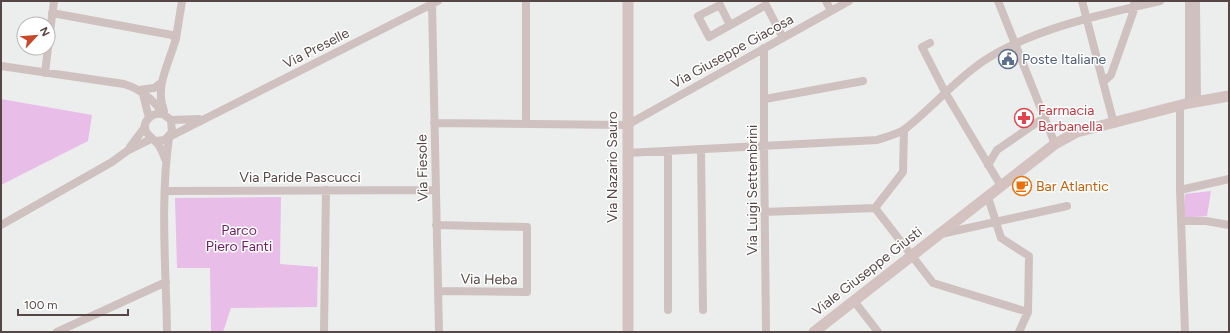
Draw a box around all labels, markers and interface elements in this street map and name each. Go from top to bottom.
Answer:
street label: Via Giuseppe Giacosa [668,11,796,92]
north arrow [16,16,56,56]
street label: Via Preselle [280,24,352,72]
text: N [37,25,52,39]
public building icon: Poste Italiane [997,48,1019,70]
place label: Poste Italiane [1022,51,1106,68]
place label: Farmacia Barbanella [1038,102,1103,135]
pharmacy icon: Farmacia Barbanella [1013,107,1035,129]
street label: Via Nazario Sauro [604,111,621,223]
street label: Via Luigi Settembrini [744,125,761,255]
street label: Via Fiesole [413,134,432,202]
street label: Via Paride Pascucci [239,169,361,186]
cafe icon: Bar Atlantic [1011,175,1033,197]
place label: Bar Atlantic [1036,178,1109,195]
park label: Parco Piero Fanti [206,222,272,255]
street label: Viale Giuseppe Giusti [809,223,926,320]
street label: Via Heba [460,271,518,288]
scale bar [18,291,128,317]
text: 100 m [24,298,58,312]

